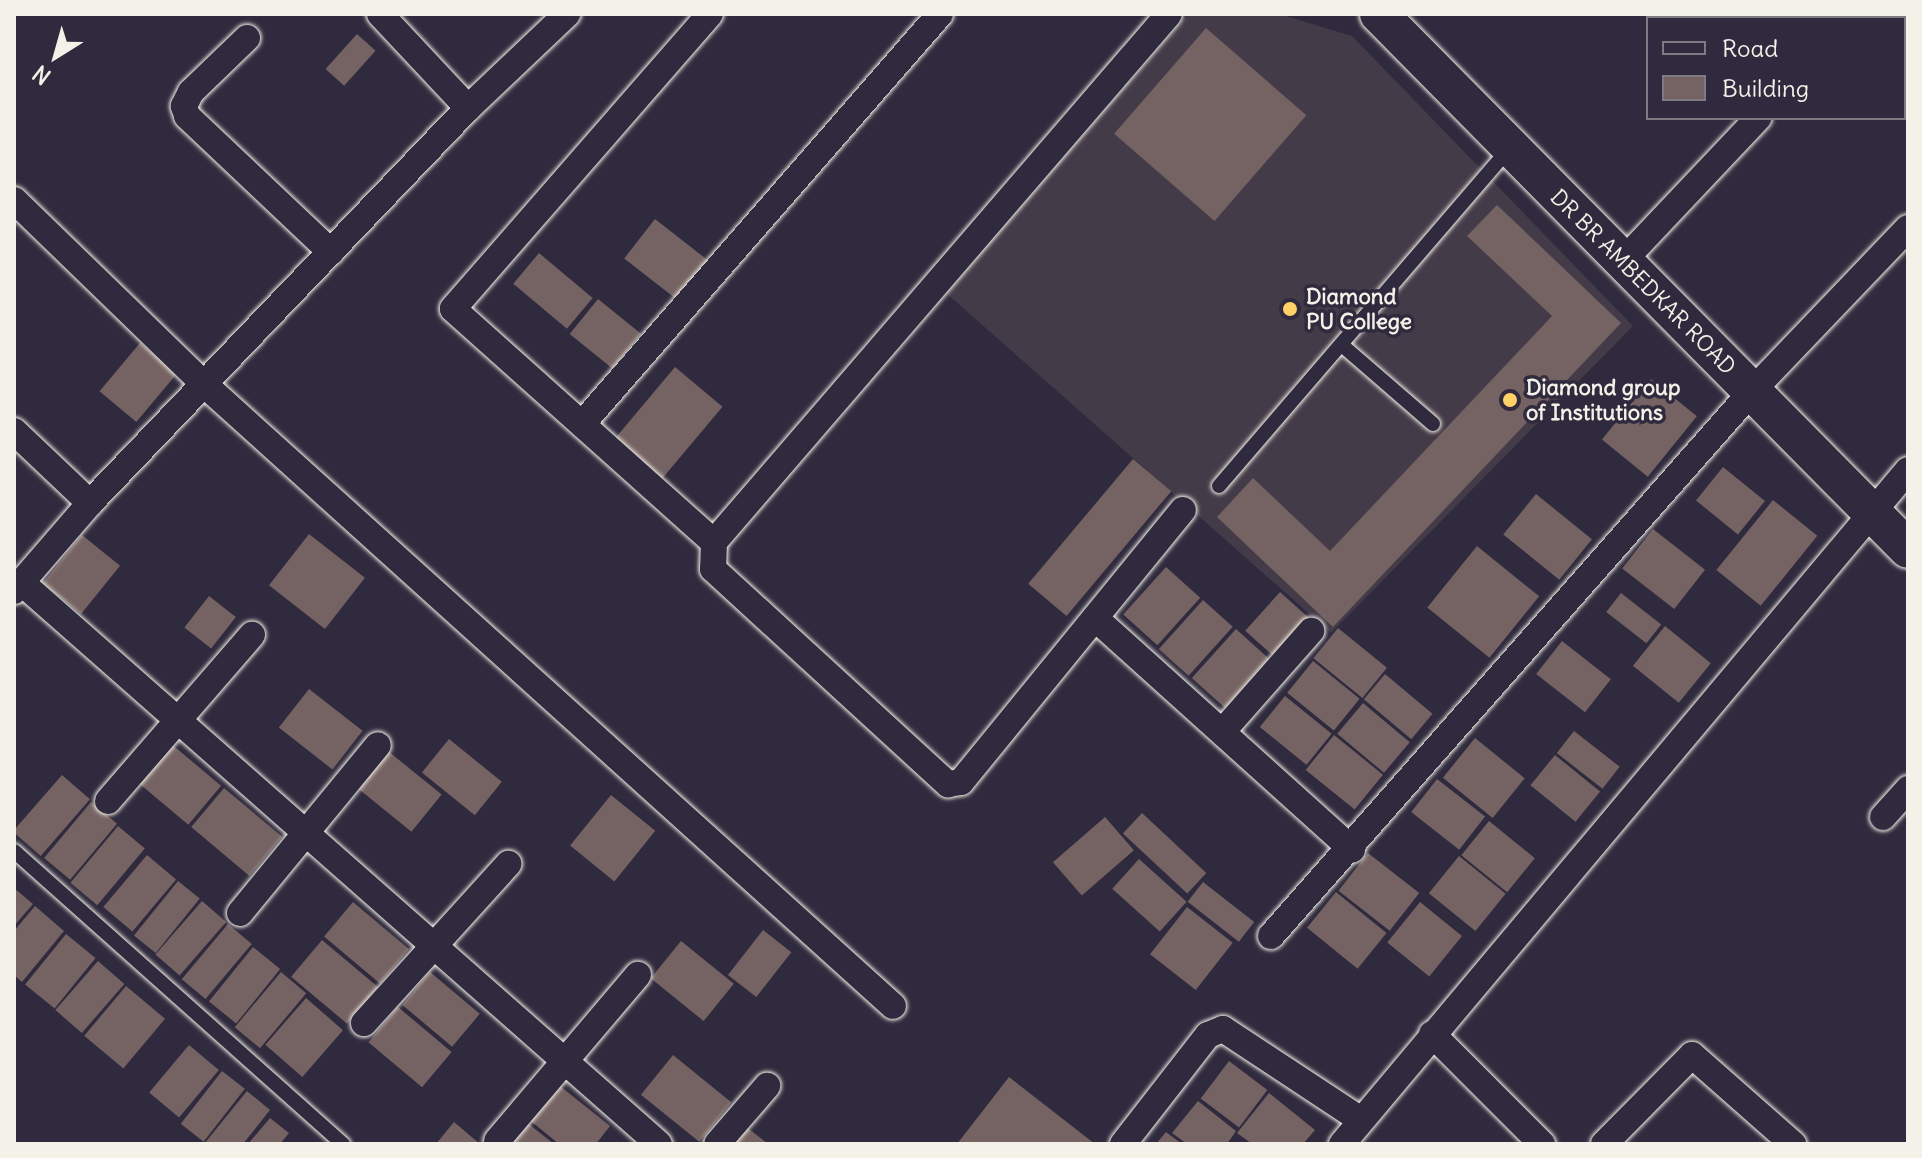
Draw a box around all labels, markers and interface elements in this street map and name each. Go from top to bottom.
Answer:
north arrow [16,16,96,96]
legend [1646,16,1906,120]
text: Road [1722,33,1778,63]
text: N [27,59,56,91]
text: Building [1722,73,1809,103]
street label: DR BR AMBEDKAR ROAD [1545,184,1741,380]
place label: Diamond PU College [1306,283,1412,334]
marker: Diamond PU College [1281,300,1299,318]
place label: Diamond group of Institutions [1526,374,1680,426]
marker: Diamond group of Institutions [1501,391,1519,409]

